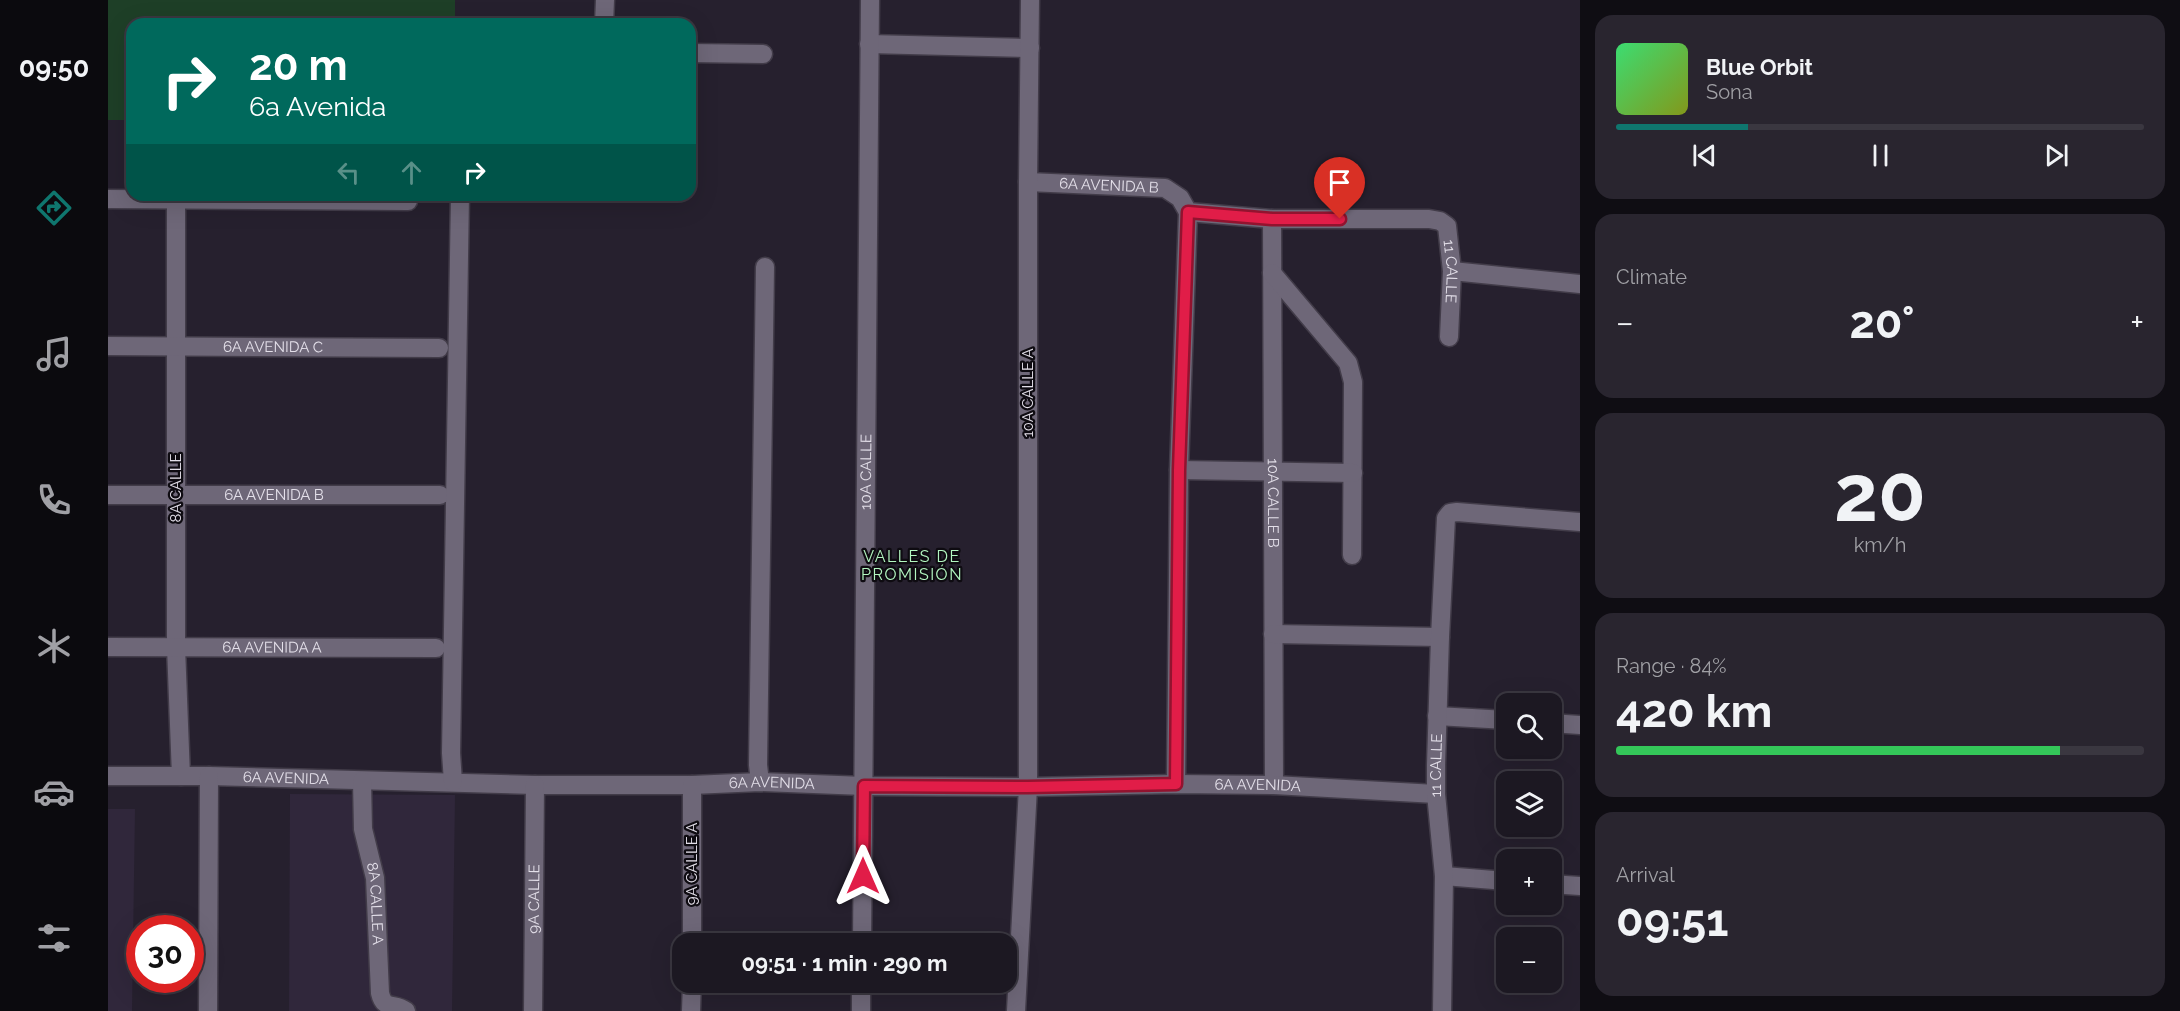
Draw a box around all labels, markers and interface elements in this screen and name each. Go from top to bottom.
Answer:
text: 20 m [249,41,348,90]
icon: right [150,42,228,120]
text: 09:50 [19,52,89,83]
text: Blue Orbit [1706,54,1813,80]
text: Sona [1706,80,1753,104]
text: 6a Avenida [249,91,386,122]
icon: previous [1688,139,1721,172]
icon: pause [1864,139,1897,172]
icon: next [2040,139,2073,172]
icon: left [332,156,365,189]
icon: ahead [395,156,428,189]
icon: right [458,156,491,189]
pin [1314,157,1365,219]
icon: arrive [1323,166,1356,199]
street label: 6A AVENIDA B [1059,174,1159,197]
icon: directions [33,187,75,229]
street label: 11 CALLE [1440,239,1461,304]
text: Climate [1616,265,1687,289]
text: 20° [1849,296,1915,349]
text: − [1616,303,1634,342]
text: + [2130,303,2144,342]
icon: music [33,333,75,375]
street label: 6A AVENIDA C [223,338,323,356]
street label: 10A CALLE A [1019,348,1037,438]
street label: 10A CALLE [857,434,875,510]
text: 20 [1834,448,1926,539]
street label: 8A CALLE [167,453,185,523]
street label: 10A CALLE B [1264,458,1282,548]
icon: phone [33,479,75,521]
street label: 6A AVENIDA B [224,486,324,504]
text: km/h [1854,533,1906,557]
district label: VALLES DE PROMISIÓN [861,547,963,584]
icon: climate [33,625,75,667]
street label: 6A AVENIDA A [222,638,322,657]
text: Range · 84% [1616,654,1727,678]
text: 420 km [1616,685,1773,738]
map controls [1496,693,1562,993]
button: search [1496,693,1562,759]
street label: 11 CALLE [1427,733,1446,797]
street label: 6A AVENIDA [243,768,329,788]
icon: car [33,771,75,813]
button: layers [1496,771,1562,837]
street label: 6A AVENIDA [728,773,815,793]
street label: 6A AVENIDA [1214,775,1301,795]
street label: 9A CALLE A [683,823,701,905]
position arrow [831,844,895,908]
button: + [1496,849,1562,915]
street label: 8A CALLE A [362,861,387,945]
text: Arrival [1616,863,1675,887]
street label: 9A CALLE [525,864,543,934]
text: 09:51 [1616,894,1728,947]
speed limit sign: 30 [126,915,204,993]
icon: filters [33,917,75,959]
button: − [1496,927,1562,993]
text: 09:51 · 1 min · 290 m [741,950,948,976]

